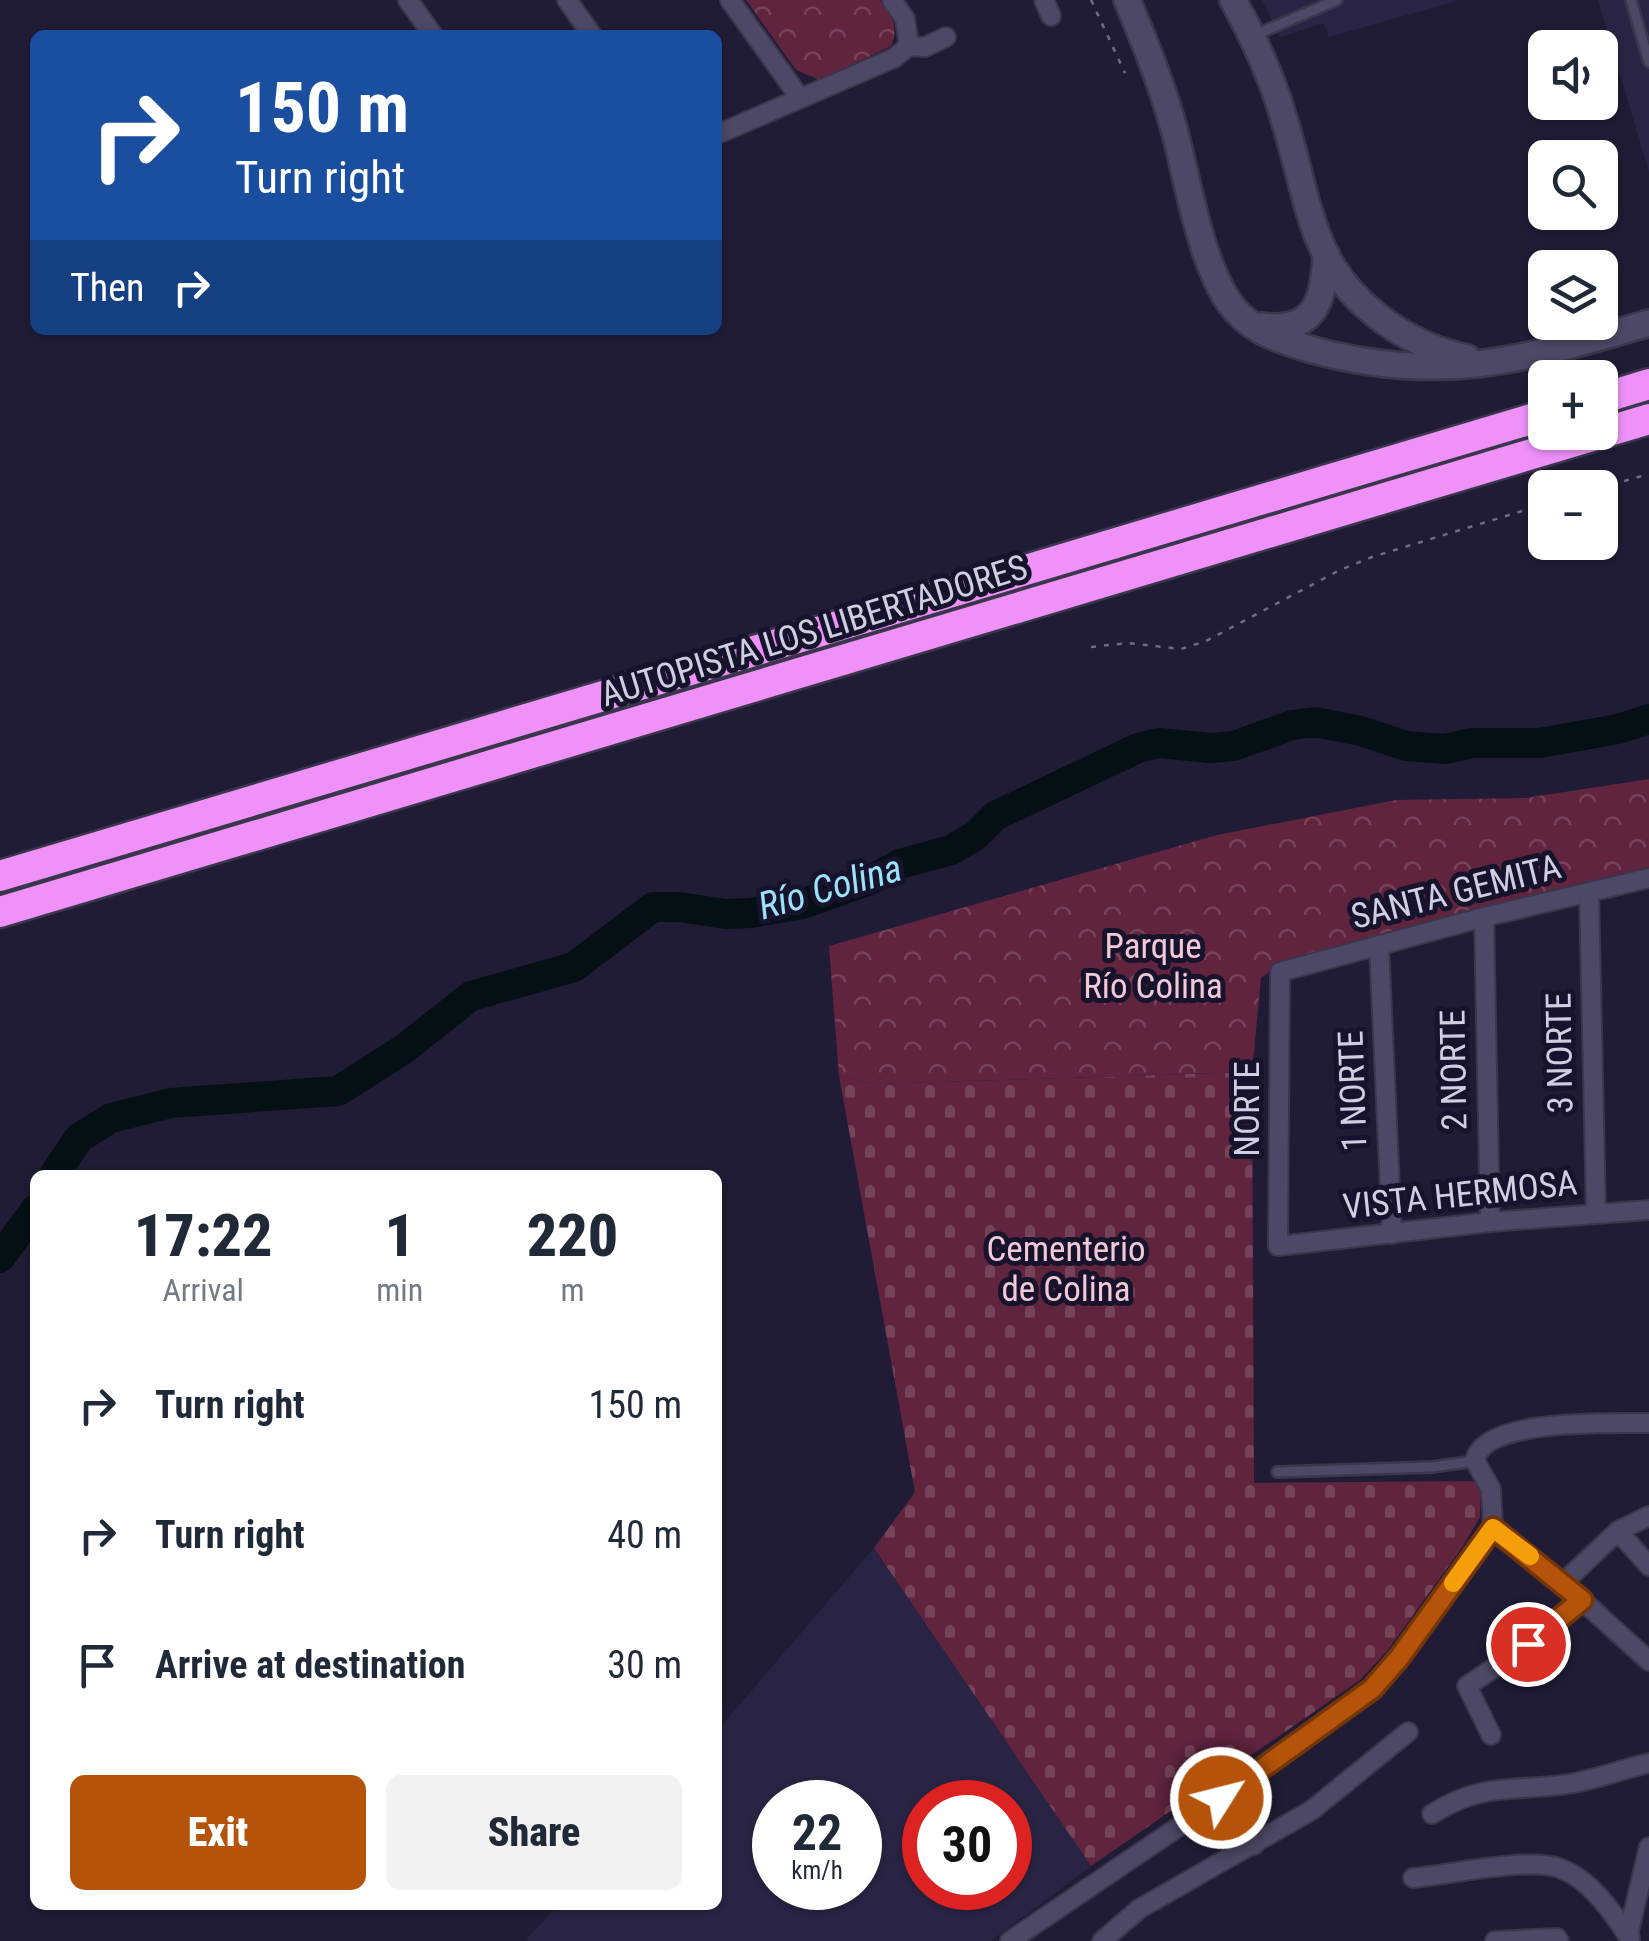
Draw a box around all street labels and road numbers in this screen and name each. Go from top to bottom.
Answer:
street label: AUTOPISTA LOS LIBERTADORES [596,547,1032,715]
street label: SANTA GEMITA [1347,846,1565,938]
street label: 3 NORTE [1538,992,1582,1114]
street label: 2 NORTE [1432,1009,1476,1131]
street label: 1 NORTE [1330,1030,1376,1152]
street label: NORTE [1227,1061,1268,1157]
street label: VISTA HERMOSA [1341,1162,1579,1228]

